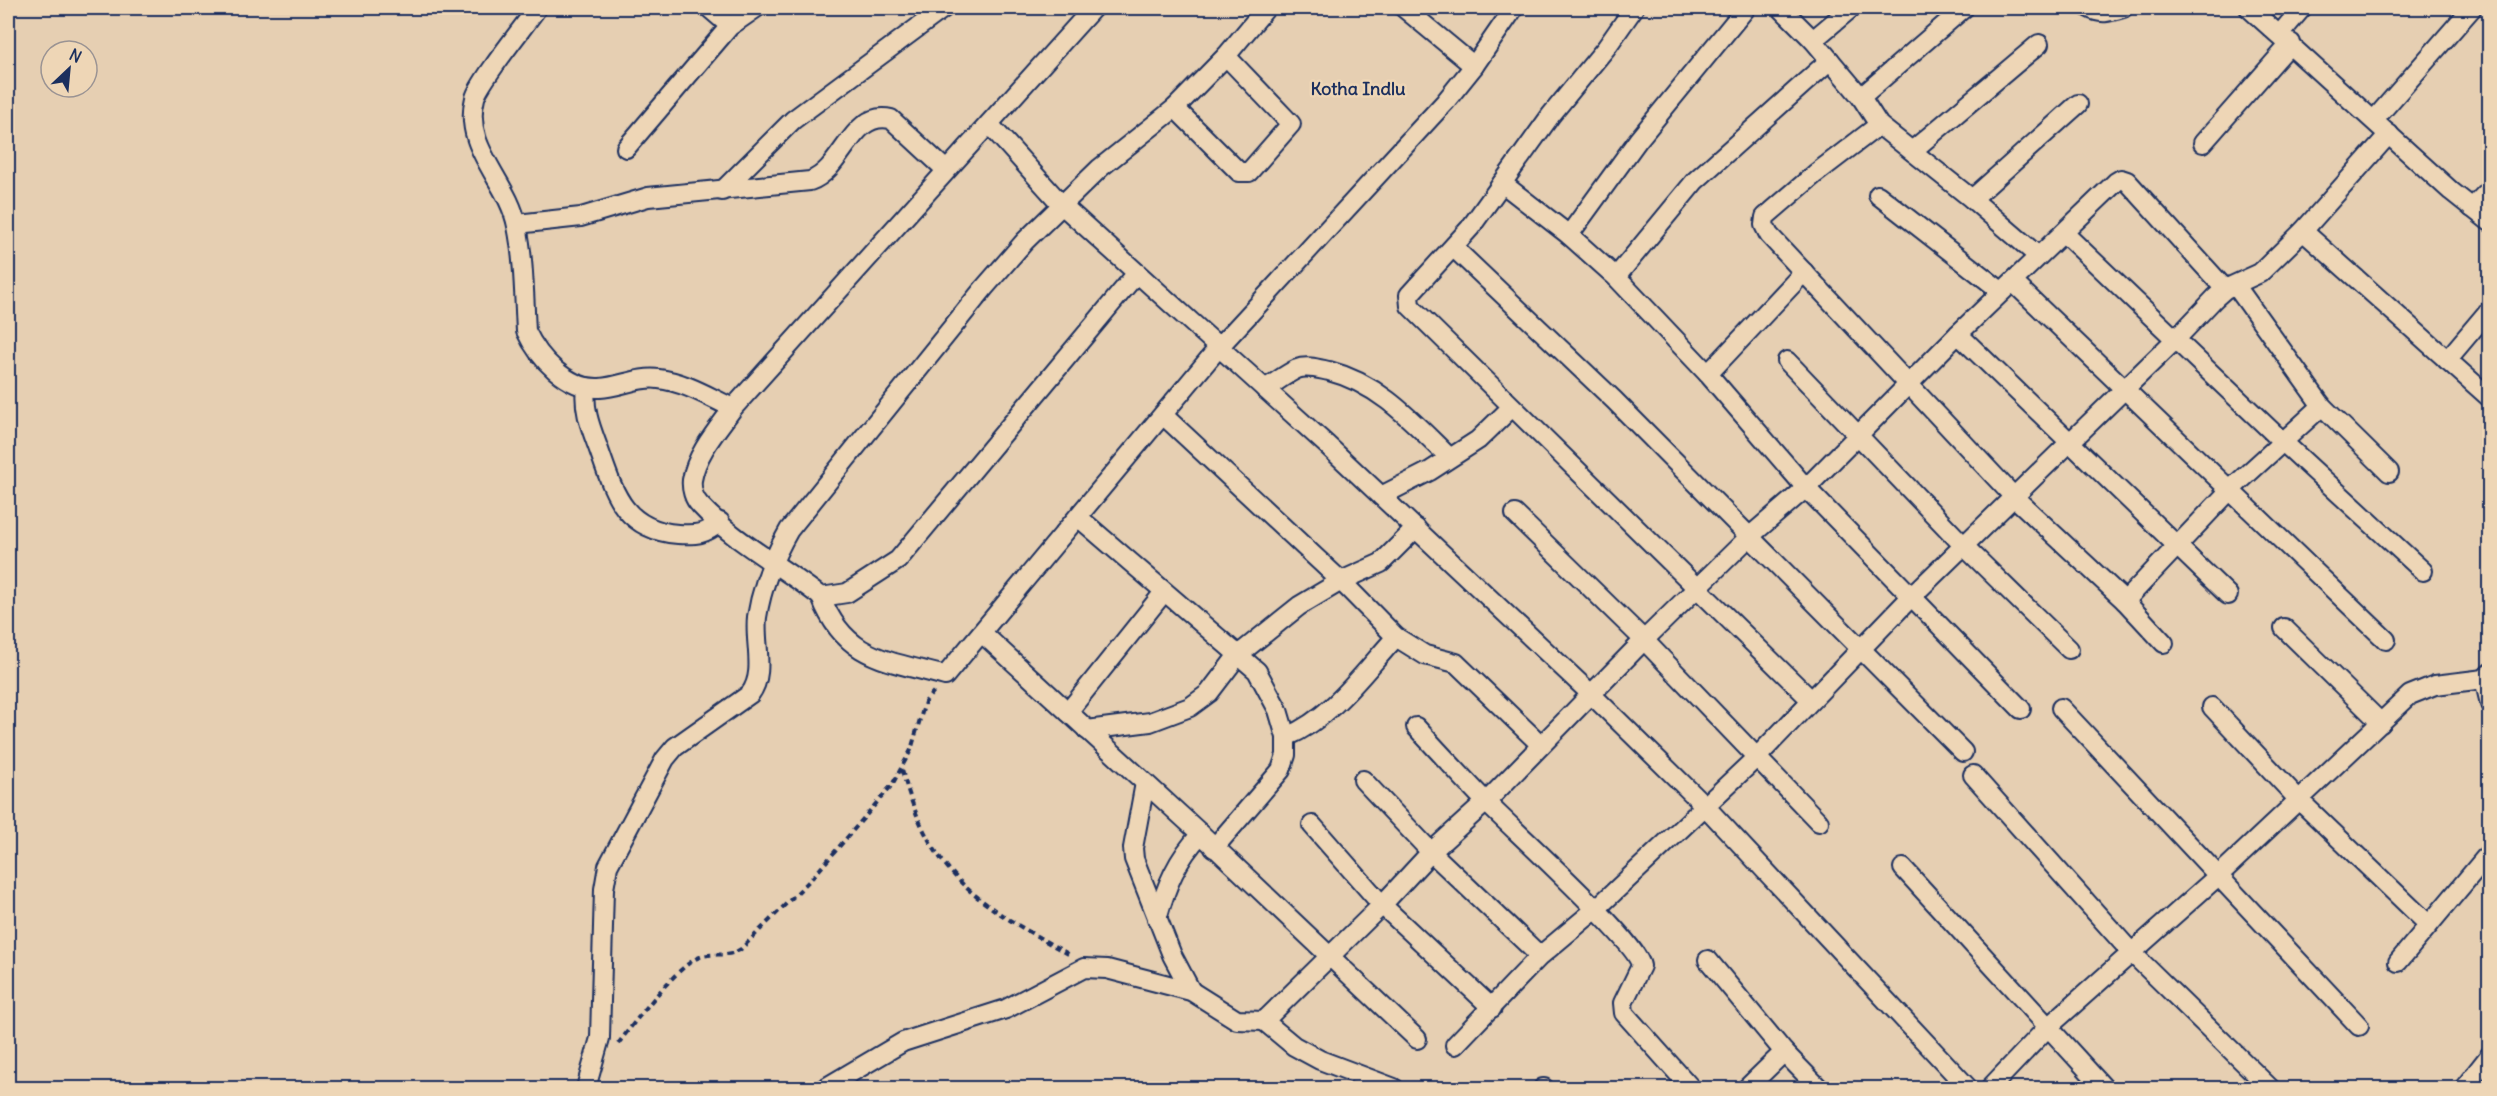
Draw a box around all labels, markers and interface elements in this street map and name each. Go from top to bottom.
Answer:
north arrow [39,39,99,99]
text: N [66,44,85,67]
district label: Kotha Indlu [1310,77,1406,100]

